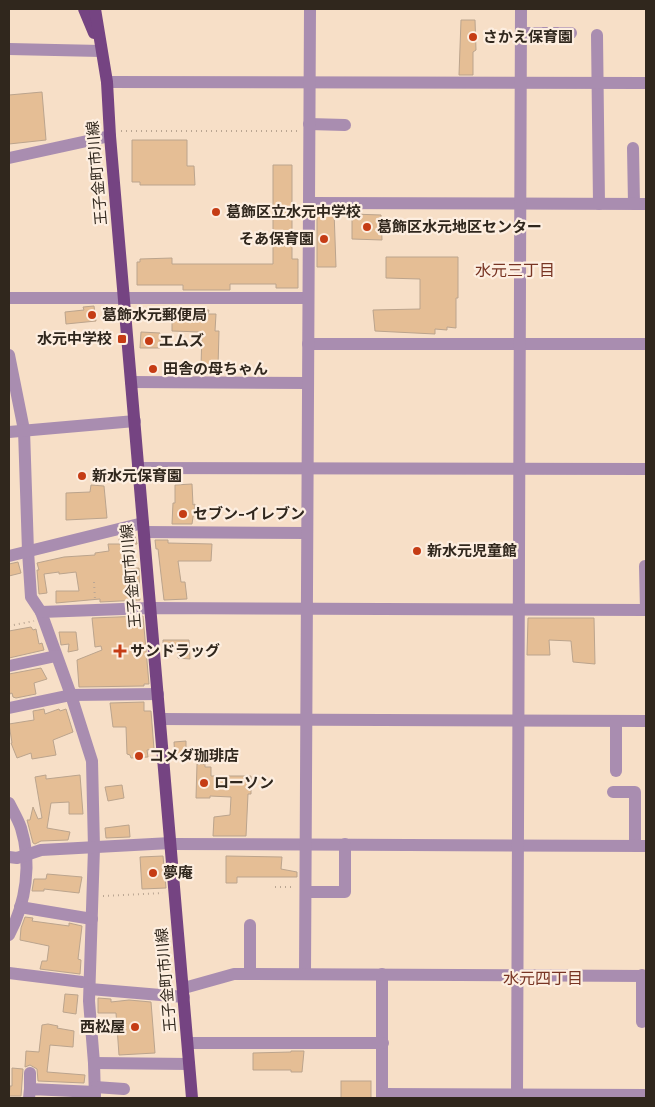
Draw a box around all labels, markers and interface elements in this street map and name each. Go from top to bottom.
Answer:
place label: さかえ保育園 [483,27,573,46]
marker: さかえ保育園 [467,31,479,43]
street label: 王子金町市川線 [82,120,111,226]
place label: 葛飾区立水元中学校 [226,202,361,221]
marker: 葛飾区立水元中学校 [210,206,222,218]
place label: 葛飾区水元地区センター [377,217,542,236]
marker: 葛飾区水元地区センター [361,221,373,233]
place label: そあ保育園 [239,229,314,248]
marker: そあ保育園 [318,233,330,245]
district label: 水元三丁目 [475,260,555,280]
place label: 葛飾水元郵便局 [102,305,207,324]
marker: 葛飾水元郵便局 [86,309,98,321]
place label: 水元中学校 [37,329,112,348]
place label: エムズ [159,331,204,350]
marker: 水元中学校 [116,333,128,345]
marker: エムズ [143,335,155,347]
place label: 田舎の母ちゃん [163,359,268,378]
marker: 田舎の母ちゃん [147,363,159,375]
place label: 新水元保育園 [92,466,182,485]
marker: 新水元保育園 [76,470,88,482]
place label: セブン-イレブン [193,504,305,523]
marker: セブン-イレブン [177,508,189,520]
street label: 王子金町市川線 [116,523,145,629]
place label: 新水元児童館 [427,541,517,560]
marker: 新水元児童館 [411,545,423,557]
place label: サンドラッグ [130,641,220,660]
marker: サンドラッグ [114,645,126,657]
place label: コメダ珈琲店 [149,746,239,765]
marker: コメダ珈琲店 [133,750,145,762]
place label: ローソン [214,773,274,792]
marker: ローソン [198,777,210,789]
place label: 夢庵 [163,863,193,882]
marker: 夢庵 [147,867,159,879]
street label: 王子金町市川線 [151,927,180,1033]
district label: 水元四丁目 [503,968,583,988]
place label: 西松屋 [80,1017,125,1036]
marker: 西松屋 [129,1021,141,1033]

